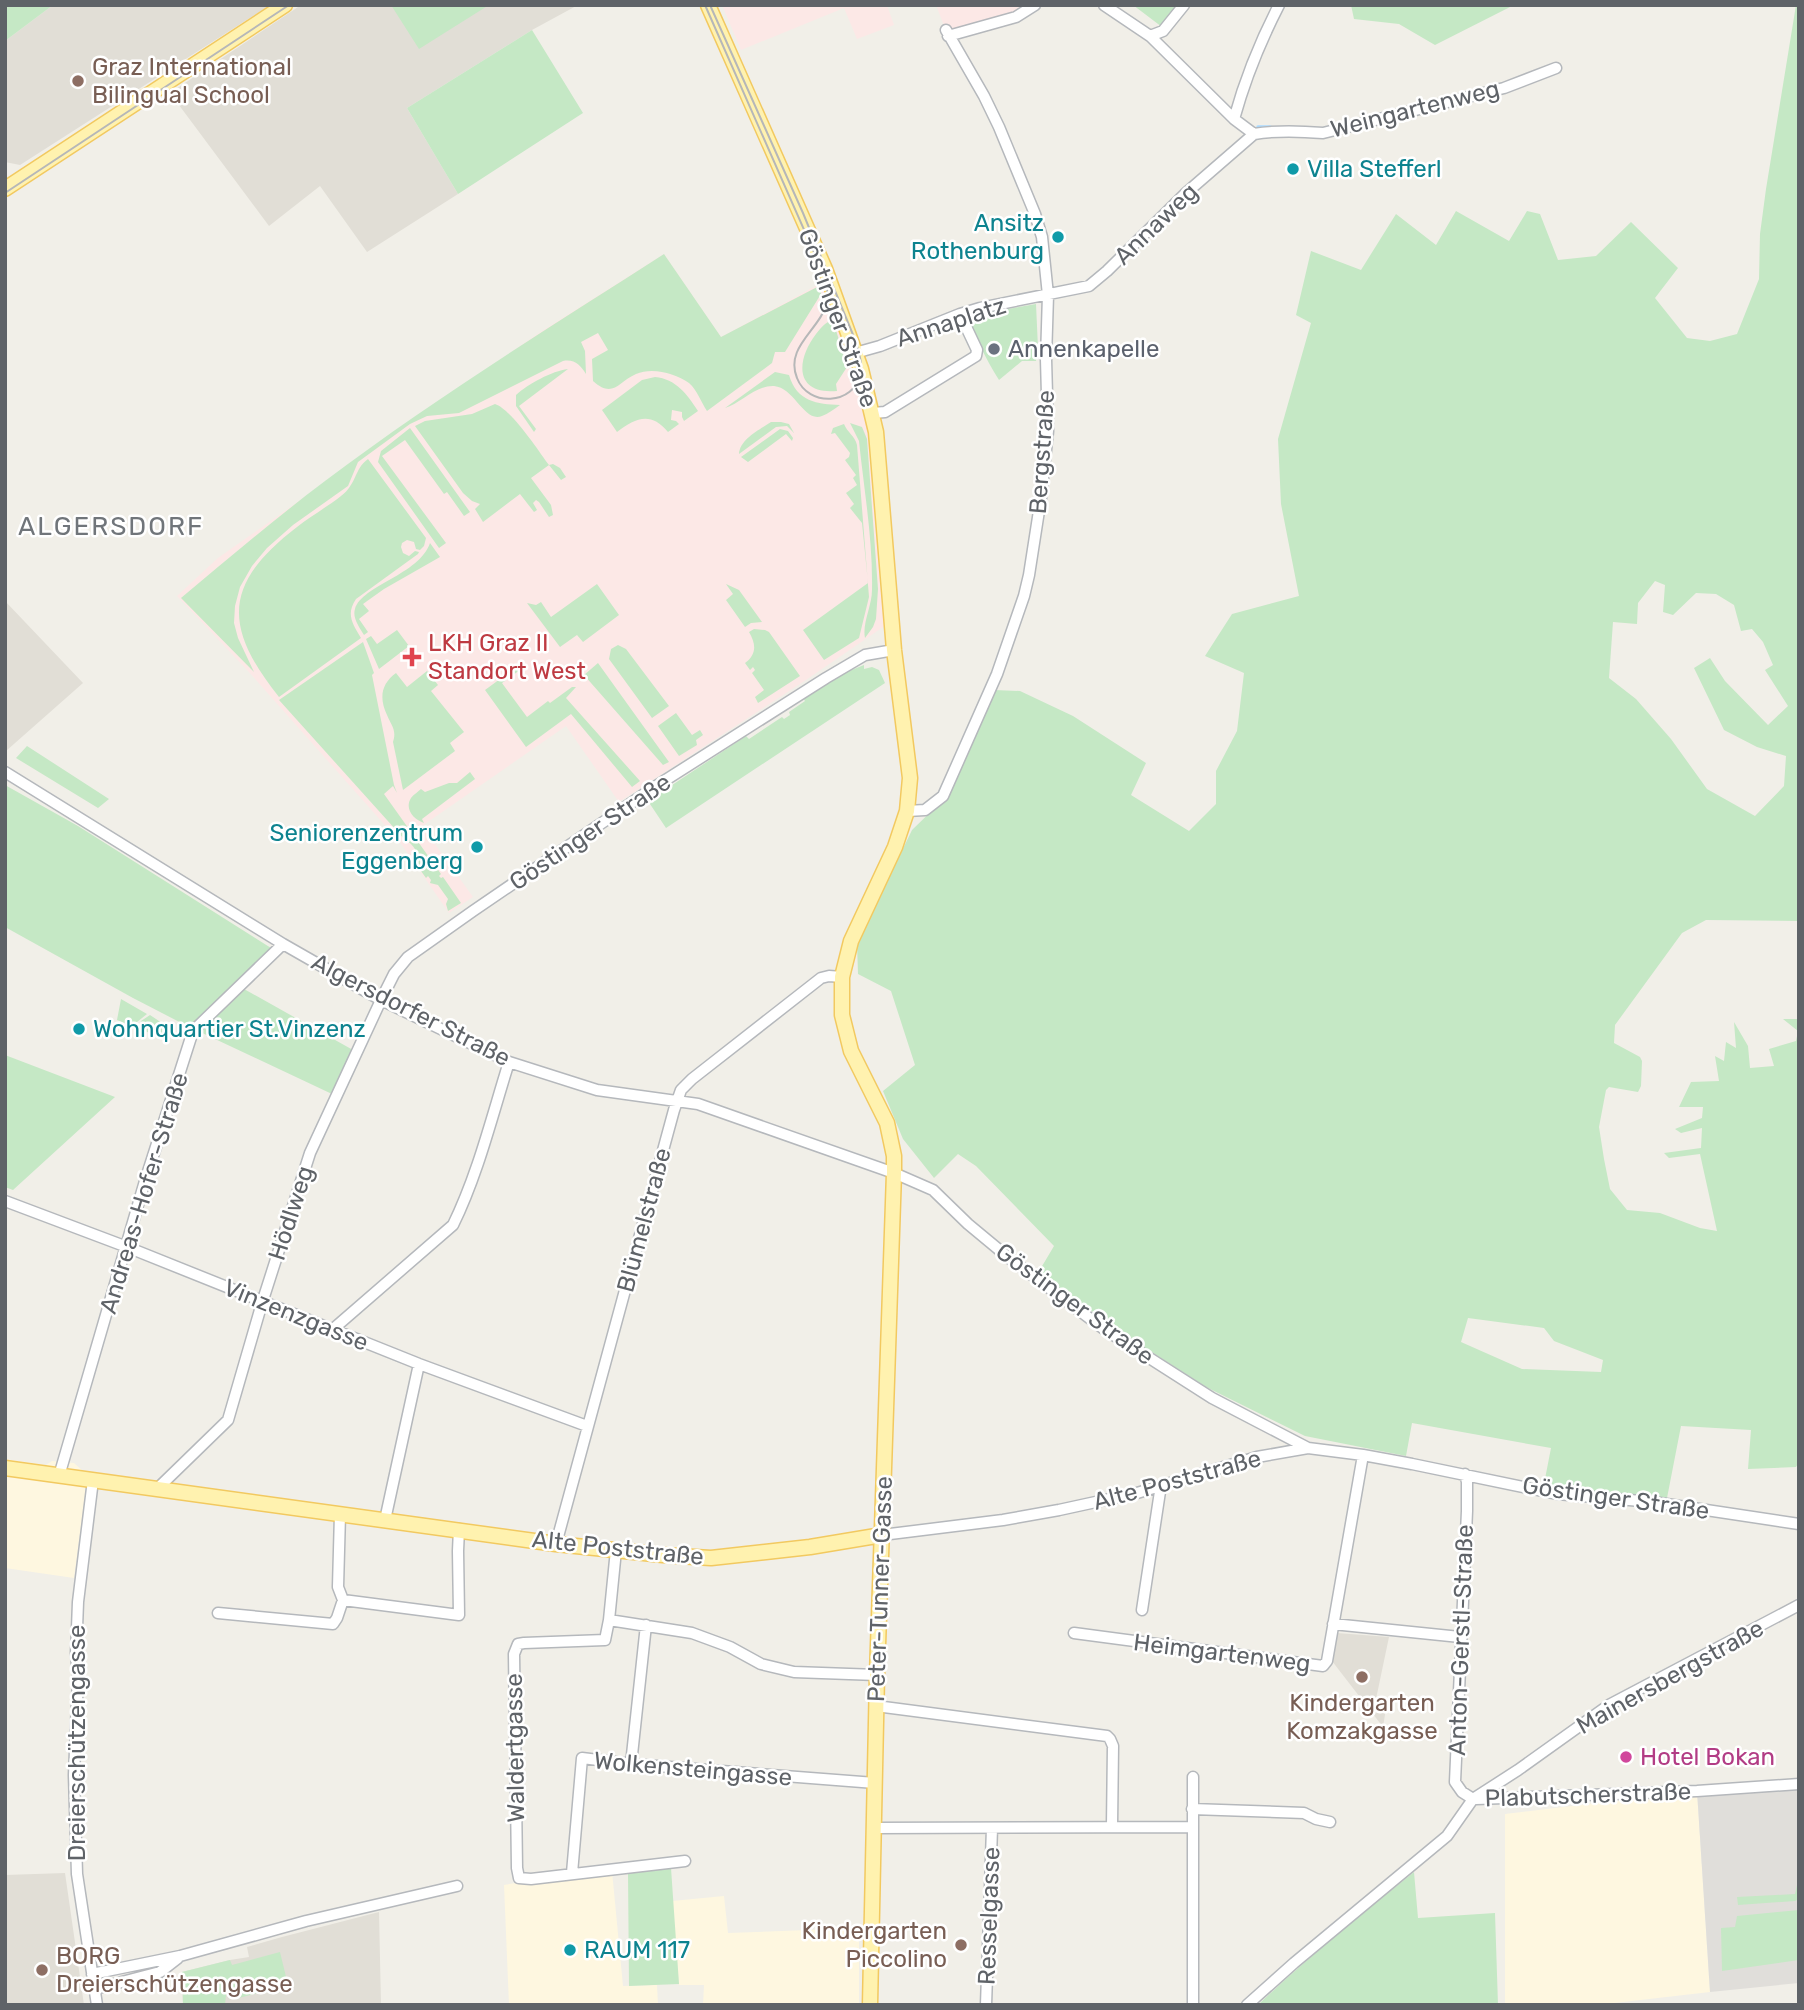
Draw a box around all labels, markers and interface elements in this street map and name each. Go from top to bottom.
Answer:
place label: Graz International Bilingual School [92,53,292,109]
marker: Graz International Bilingual School [70,73,86,89]
street label: Weingartenweg [1328,74,1502,144]
place label: Villa Stefferl [1307,155,1442,183]
marker: Villa Stefferl [1285,161,1301,177]
street label: Annaweg [1108,177,1204,271]
place label: Ansitz Rothenburg [911,209,1044,265]
street label: Göstinger Straße [793,225,883,411]
marker: Ansitz Rothenburg [1050,229,1066,245]
street label: Annaplatz [893,291,1009,353]
place label: Annenkapelle [1008,335,1159,363]
marker: Annenkapelle [986,341,1002,357]
street label: Bergstraße [1024,389,1060,515]
district label: ALGERSDORF [18,511,204,542]
place label: LKH Graz II Standort West [428,629,586,685]
marker: LKH Graz II Standort West [402,647,422,667]
street label: Göstinger Straße [504,768,676,896]
place label: Seniorenzentrum Eggenberg [269,819,463,875]
marker: Seniorenzentrum Eggenberg [469,839,485,855]
street label: Algersdorfer Straße [307,948,515,1072]
place label: Wohnquartier St.Vinzenz [93,1015,366,1043]
marker: Wohnquartier St.Vinzenz [71,1021,87,1037]
street label: Andreas-Hofer-Straße [94,1069,194,1317]
street label: Blümelstraße [611,1145,677,1295]
street label: Hödlweg [263,1162,319,1264]
street label: Göstinger Straße [991,1237,1159,1371]
street label: Vinzenzgasse [220,1273,372,1357]
street label: Alte Poststraße [1090,1444,1264,1516]
street label: Göstinger Straße [1521,1471,1711,1525]
street label: Peter-Tunner-Gasse [862,1476,898,1702]
street label: Anton-Gerstl-Straße [1443,1524,1479,1756]
street label: Alte Poststraße [531,1525,705,1571]
street label: Mainersbergstraße [1571,1614,1769,1740]
street label: Dreierschützengasse [63,1625,91,1861]
street label: Heimgartenweg [1132,1628,1312,1678]
marker: Kindergarten Komzakgasse [1354,1669,1370,1685]
street label: Waldertgasse [500,1673,530,1823]
place label: Kindergarten Komzakgasse [1286,1689,1438,1745]
place label: Hotel Bokan [1640,1743,1775,1771]
street label: Wolkensteingasse [593,1746,793,1792]
marker: Hotel Bokan [1618,1749,1634,1765]
street label: Plabutscherstraße [1484,1777,1692,1813]
street label: Resselgasse [973,1846,1005,1986]
place label: Kindergarten Piccolino [802,1917,947,1973]
place label: RAUM 117 [584,1936,690,1964]
marker: Kindergarten Piccolino [953,1937,969,1953]
place label: BORG Dreierschützengasse [56,1942,293,1998]
marker: RAUM 117 [562,1942,578,1958]
marker: BORG Dreierschützengasse [34,1962,50,1978]

